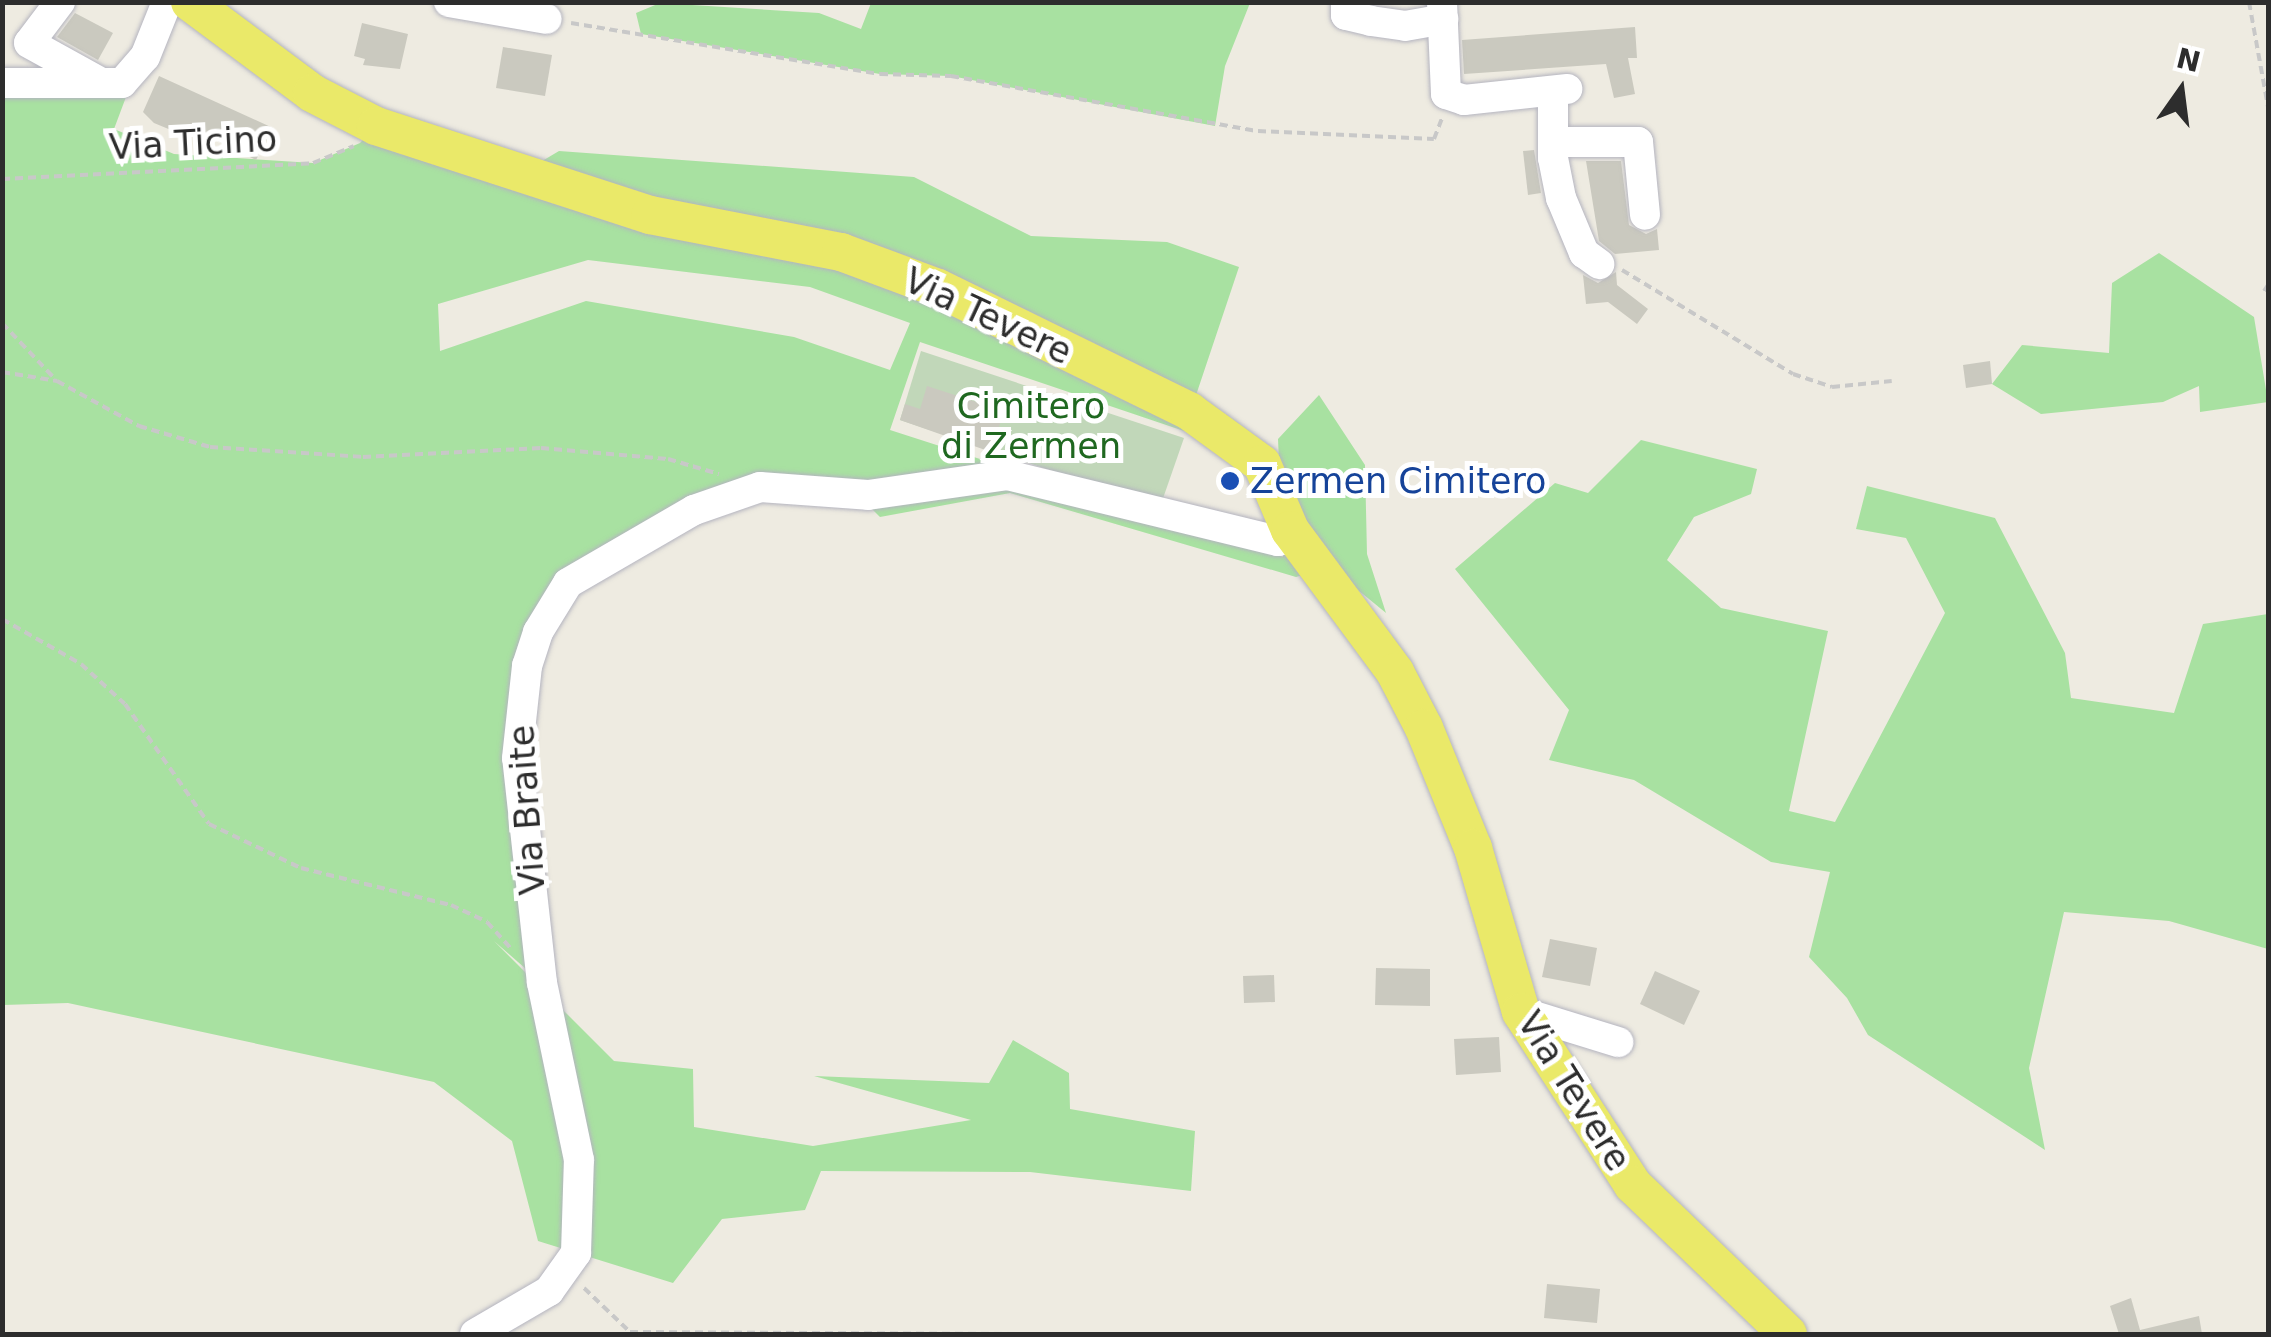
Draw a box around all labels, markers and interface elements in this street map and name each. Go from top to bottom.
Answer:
north arrow [2131,40,2231,140]
text: N [2173,42,2204,79]
street label: Via Ticino [108,118,278,168]
street label: Via Tevere [898,259,1078,373]
park label: Cimitero di Zermen [941,385,1121,467]
place label: Zermen Cimitero [1250,460,1546,502]
marker: Zermen Cimitero [1219,470,1241,492]
street label: Via Braite [500,724,554,896]
street label: Via Tevere [1509,1004,1639,1178]

